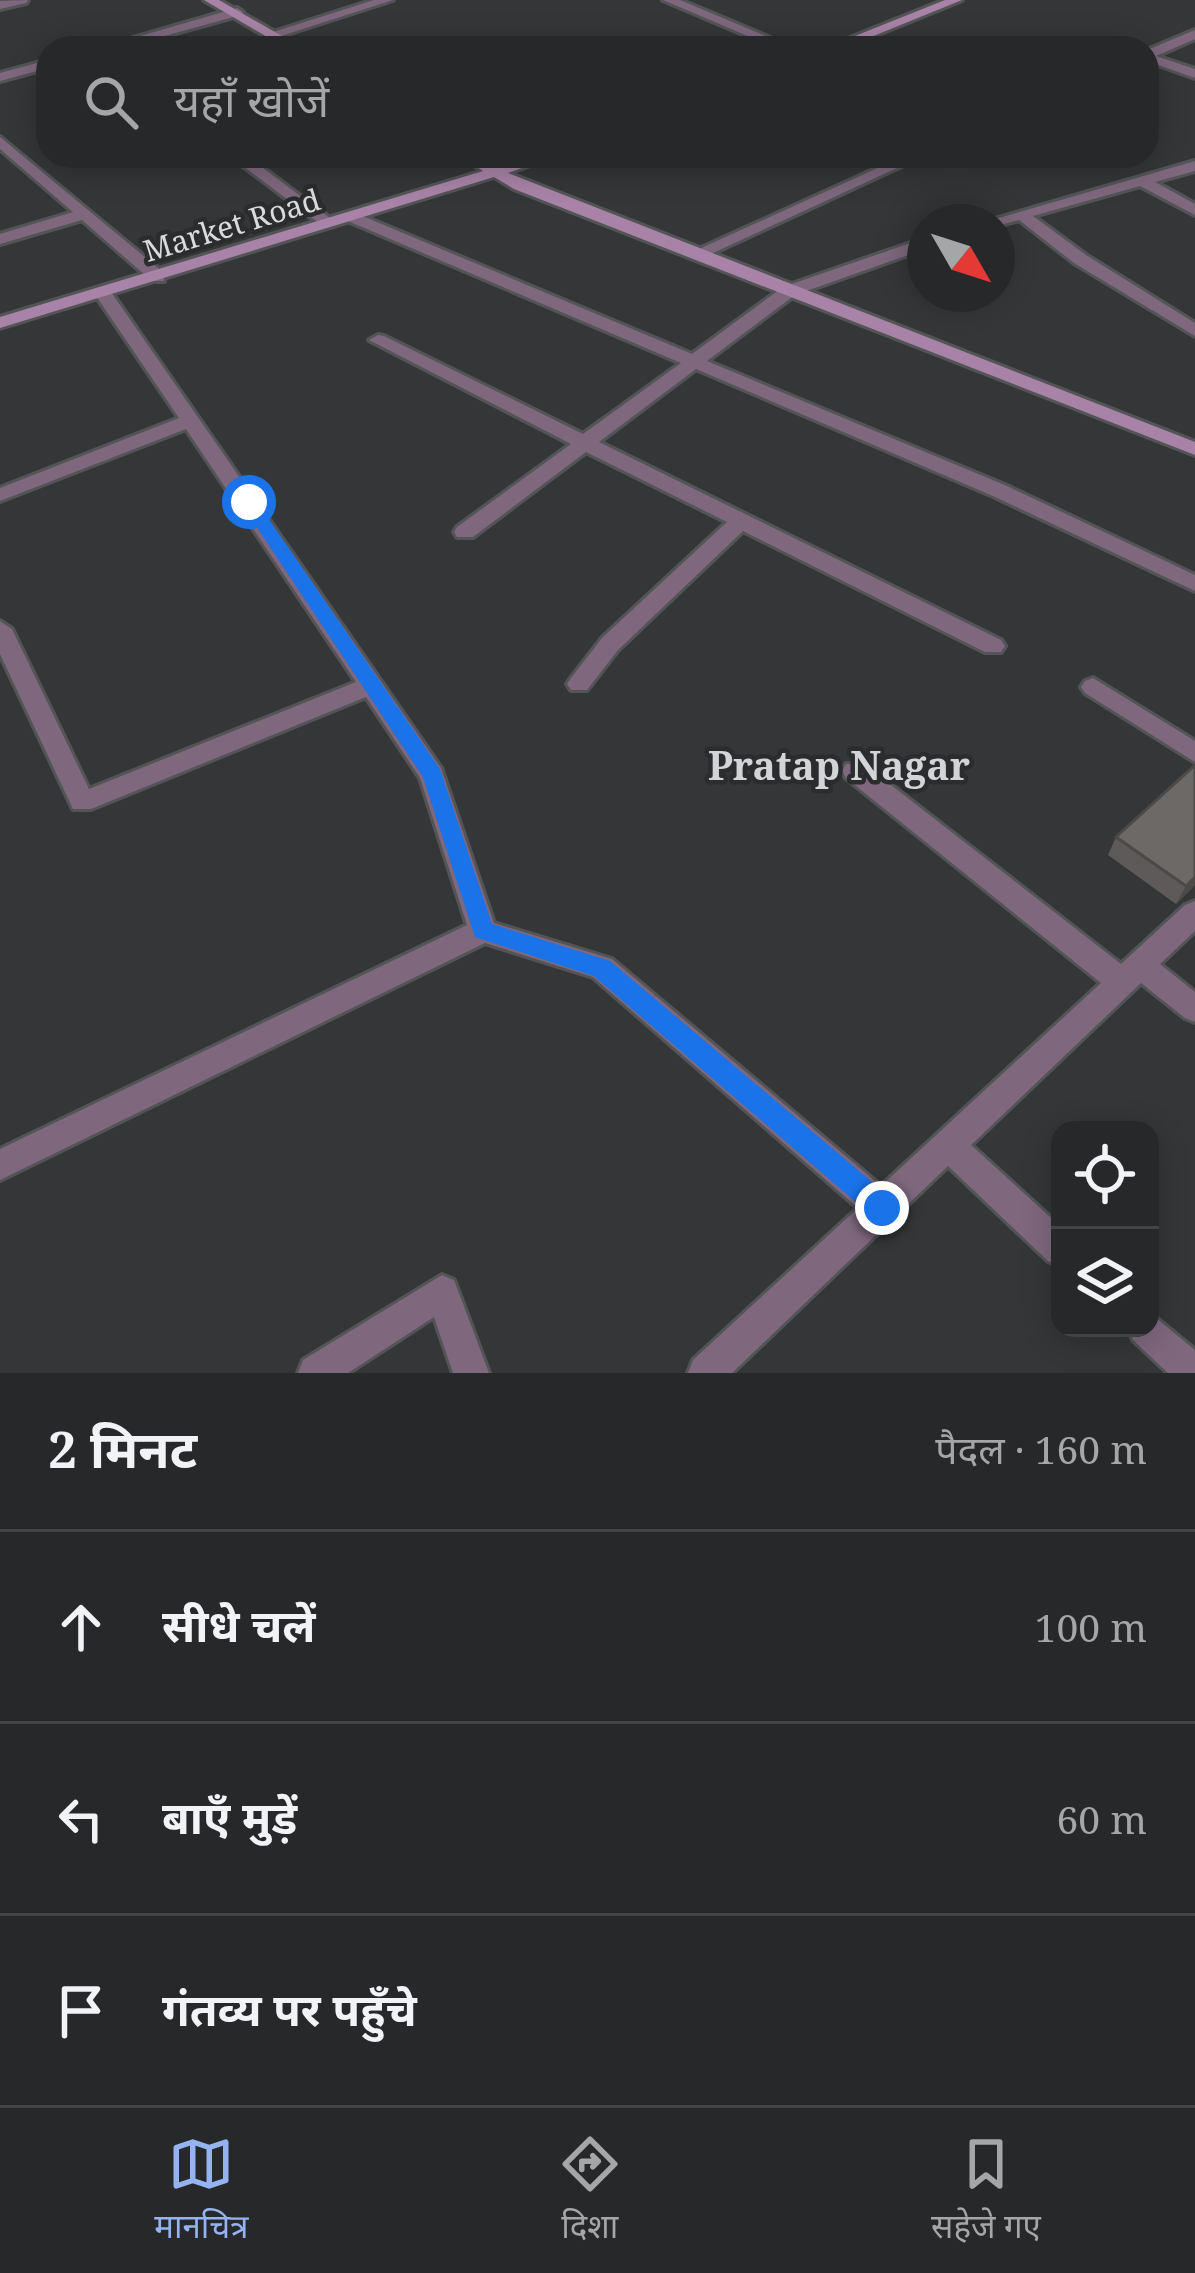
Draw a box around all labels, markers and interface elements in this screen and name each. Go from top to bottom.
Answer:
search box [36,36,1159,168]
icon: search [78,69,144,135]
text: यहाँ खोजें [174,69,329,130]
street label: Market Road [138,178,325,271]
north arrow [907,204,1015,312]
route start [222,475,276,529]
district label: Pratap Nagar [708,738,970,791]
map controls [1051,1121,1159,1337]
button: locate [1051,1121,1159,1229]
route end [855,1181,909,1235]
button: layers [1051,1229,1159,1337]
text: 2 मिनट [48,1413,197,1483]
text: पैदल · 160 m [935,1422,1147,1475]
icon: ahead [48,1594,114,1660]
text: सीधे चलें [162,1594,316,1655]
text: 100 m [1035,1600,1147,1653]
icon: left [48,1786,114,1852]
text: बाएँ मुड़ें [162,1786,297,1847]
text: 60 m [1056,1792,1147,1845]
icon: arrive [48,1978,114,2044]
text: गंतव्य पर पहुँचे [162,1978,417,2039]
tab: मानचित्र [154,2131,248,2251]
tab: दिशा [557,2131,623,2251]
tab: सहेजे गए [931,2131,1041,2251]

